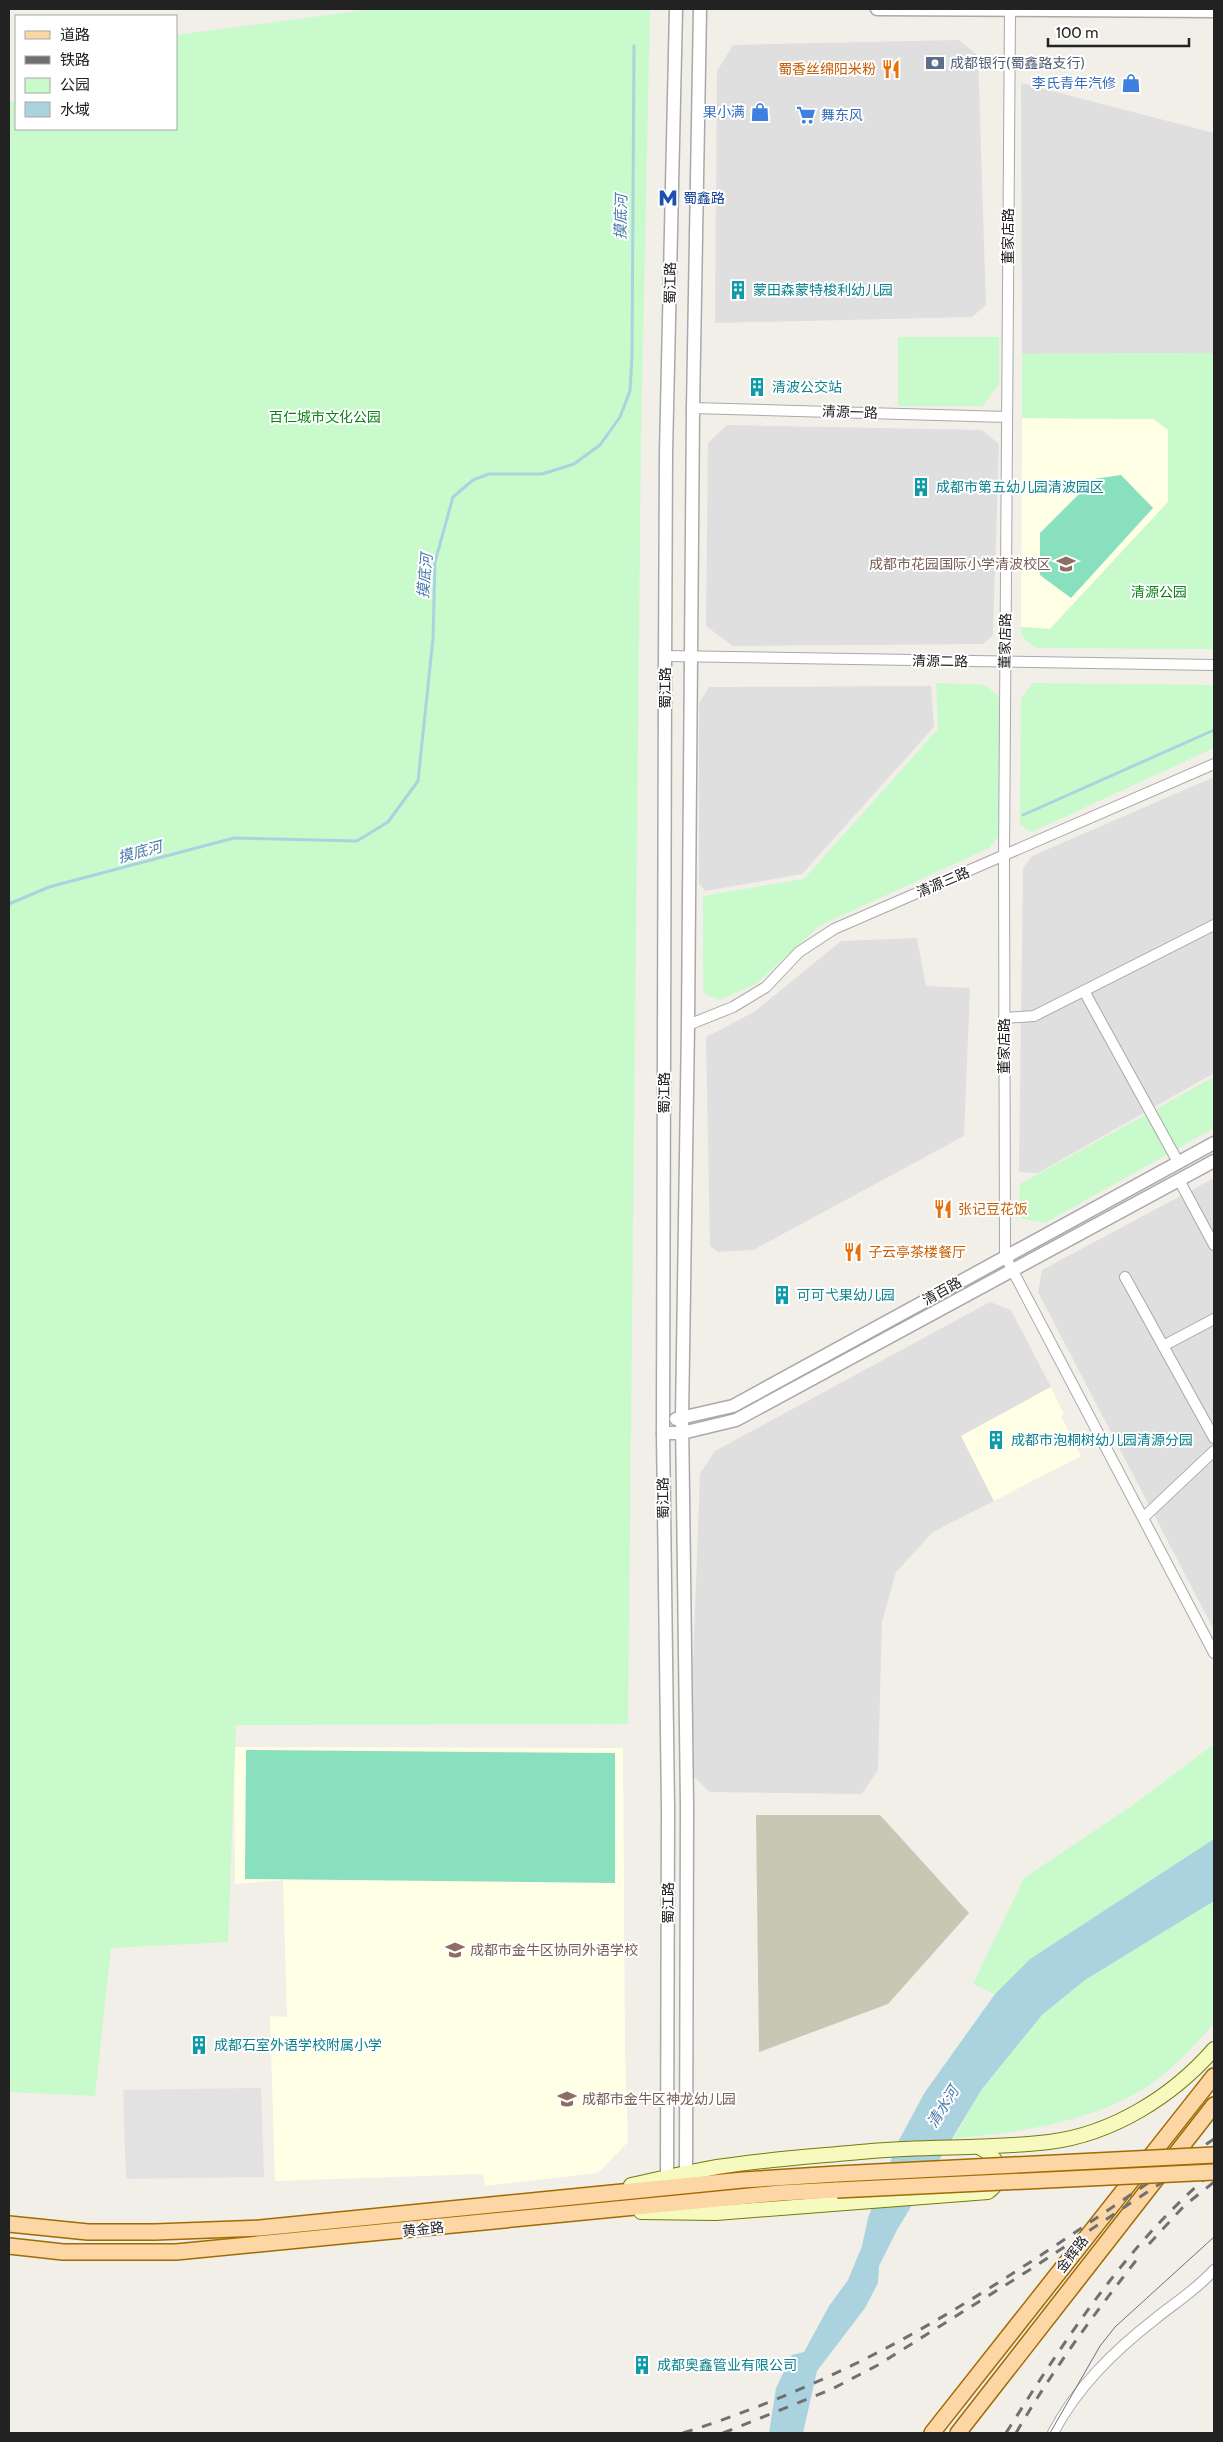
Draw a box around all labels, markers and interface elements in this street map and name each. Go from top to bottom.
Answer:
legend [15,15,178,130]
scale bar [1048,15,1189,47]
text: 100 m [1056,24,1098,42]
text: 道路 [60,26,90,44]
text: 铁路 [60,51,90,69]
bank icon: 成都银行(蜀鑫路支行) [924,52,946,74]
place label: 成都银行(蜀鑫路支行) [950,54,1085,72]
restaurant icon: 蜀香丝绵阳米粉 [880,58,902,80]
place label: 蜀香丝绵阳米粉 [778,60,876,78]
shop icon: 李氏青年汽修 [1120,72,1142,94]
place label: 李氏青年汽修 [1032,74,1116,92]
text: 公园 [60,76,90,94]
text: 水域 [60,101,90,119]
shop icon: 果小满 [749,101,771,123]
place label: 果小满 [703,103,745,121]
supermarket icon: 舞东风 [795,104,817,126]
place label: 舞东风 [821,106,863,124]
metro station icon: 蜀鑫路 [657,187,679,209]
place label: 蜀鑫路 [683,189,725,207]
water label: 摸底河 [612,191,630,240]
street label: 董家店路 [999,208,1017,264]
street label: 蜀江路 [661,262,679,304]
building icon: 蒙田森蒙特梭利幼儿园 [727,279,749,301]
place label: 蒙田森蒙特梭利幼儿园 [753,281,893,299]
building icon: 清波公交站 [746,376,768,398]
place label: 清波公交站 [772,378,842,396]
street label: 清源一路 [822,402,878,422]
park label: 百仁城市文化公园 [269,408,381,426]
building icon: 成都市第五幼儿园清波园区 [910,476,932,498]
place label: 成都市第五幼儿园清波园区 [936,478,1104,496]
water label: 摸底河 [414,550,436,599]
school or university icon: 成都市花园国际小学清波校区 [1055,553,1077,575]
place label: 成都市花园国际小学清波校区 [869,555,1051,573]
park label: 清源公园 [1131,583,1187,601]
street label: 董家店路 [996,613,1014,669]
street label: 清源二路 [912,652,968,670]
street label: 蜀江路 [656,667,674,709]
water label: 摸底河 [116,837,167,867]
street label: 清源三路 [914,863,972,901]
street label: 董家店路 [995,1018,1013,1074]
street label: 蜀江路 [655,1072,673,1114]
restaurant icon: 张记豆花饭 [932,1198,954,1220]
place label: 张记豆花饭 [958,1200,1028,1218]
restaurant icon: 子云亭茶楼餐厅 [842,1241,864,1263]
place label: 子云亭茶楼餐厅 [868,1243,966,1261]
street label: 清百路 [919,1273,965,1309]
building icon: 可可弋果幼儿园 [771,1284,793,1306]
place label: 可可弋果幼儿园 [797,1286,895,1304]
building icon: 成都市泡桐树幼儿园清源分园 [985,1429,1007,1451]
place label: 成都市泡桐树幼儿园清源分园 [1011,1431,1193,1449]
street label: 蜀江路 [654,1477,672,1519]
street label: 蜀江路 [659,1882,677,1924]
school or university icon: 成都市金牛区协同外语学校 [444,1939,466,1961]
place label: 成都市金牛区协同外语学校 [470,1941,638,1959]
building icon: 成都石室外语学校附属小学 [188,2034,210,2056]
place label: 成都石室外语学校附属小学 [214,2036,382,2054]
water label: 清水河 [923,2081,964,2131]
school or university icon: 成都市金牛区神龙幼儿园 [556,2088,578,2110]
place label: 成都市金牛区神龙幼儿园 [582,2090,736,2108]
street label: 黄金路 [401,2218,445,2240]
street label: 金辉路 [1052,2232,1092,2276]
building icon: 成都奥鑫管业有限公司 [631,2354,653,2376]
place label: 成都奥鑫管业有限公司 [657,2356,797,2374]

